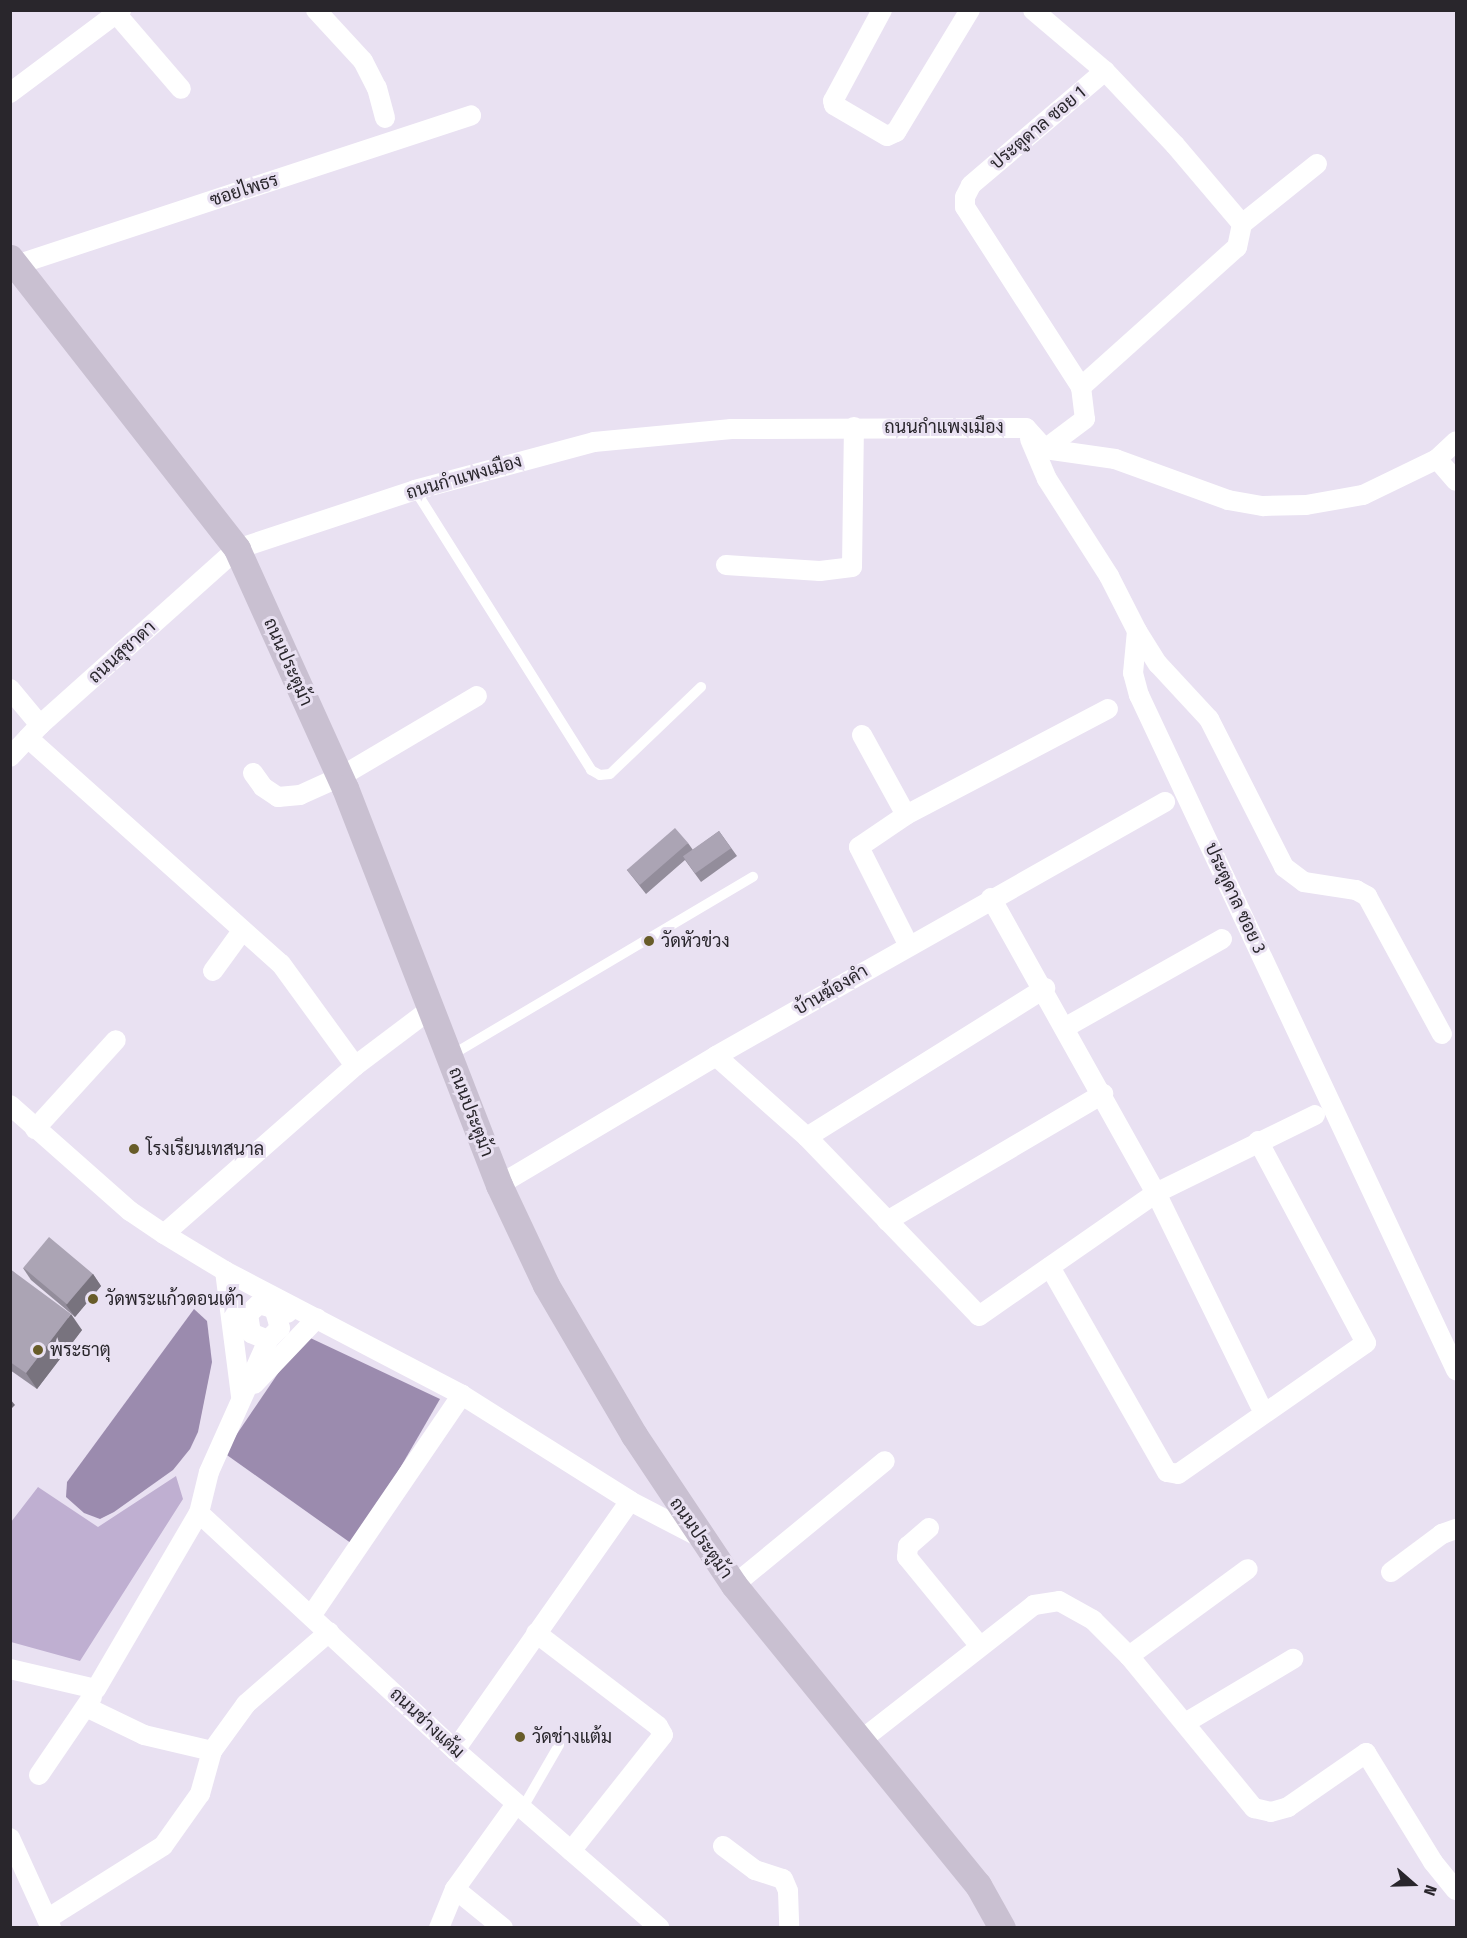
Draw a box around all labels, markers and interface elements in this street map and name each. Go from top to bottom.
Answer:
street label: ประตูดาล ซอย 1 [986,82,1090,174]
street label: ซอยไพธร [207,169,281,211]
street label: ถนนกำแพงเมือง [884,416,1004,438]
street label: ถนนกำแพงเมือง [404,450,524,504]
street label: ถนนประตูม้า [259,615,317,709]
street label: ถนนสุชาดา [84,616,160,688]
street label: ประตูดาล ซอย 3 [1200,839,1270,957]
place label: วัดหัวข่วง [661,930,730,952]
marker: วัดหัวข่วง [642,934,656,948]
street label: บ้านฆ้องคำ [790,960,872,1020]
street label: ถนนประตูม้า [444,1064,498,1160]
place label: โรงเรียนเทสนาล [146,1138,264,1160]
marker: โรงเรียนเทสนาล [127,1142,141,1156]
place label: วัดพระแก้วดอนเต้า [105,1288,244,1310]
marker: วัดพระแก้วดอนเต้า [86,1292,100,1306]
place label: พระธาตุ [50,1339,111,1361]
marker: พระธาตุ [31,1343,45,1357]
street label: ถนนประตูม้า [665,1493,737,1583]
street label: ถนนช่างแต้ม [385,1683,469,1763]
place label: วัดช่างแต้ม [532,1726,612,1748]
marker: วัดช่างแต้ม [513,1730,527,1744]
north arrow [1383,1854,1443,1914]
text: N [1420,1883,1441,1898]

